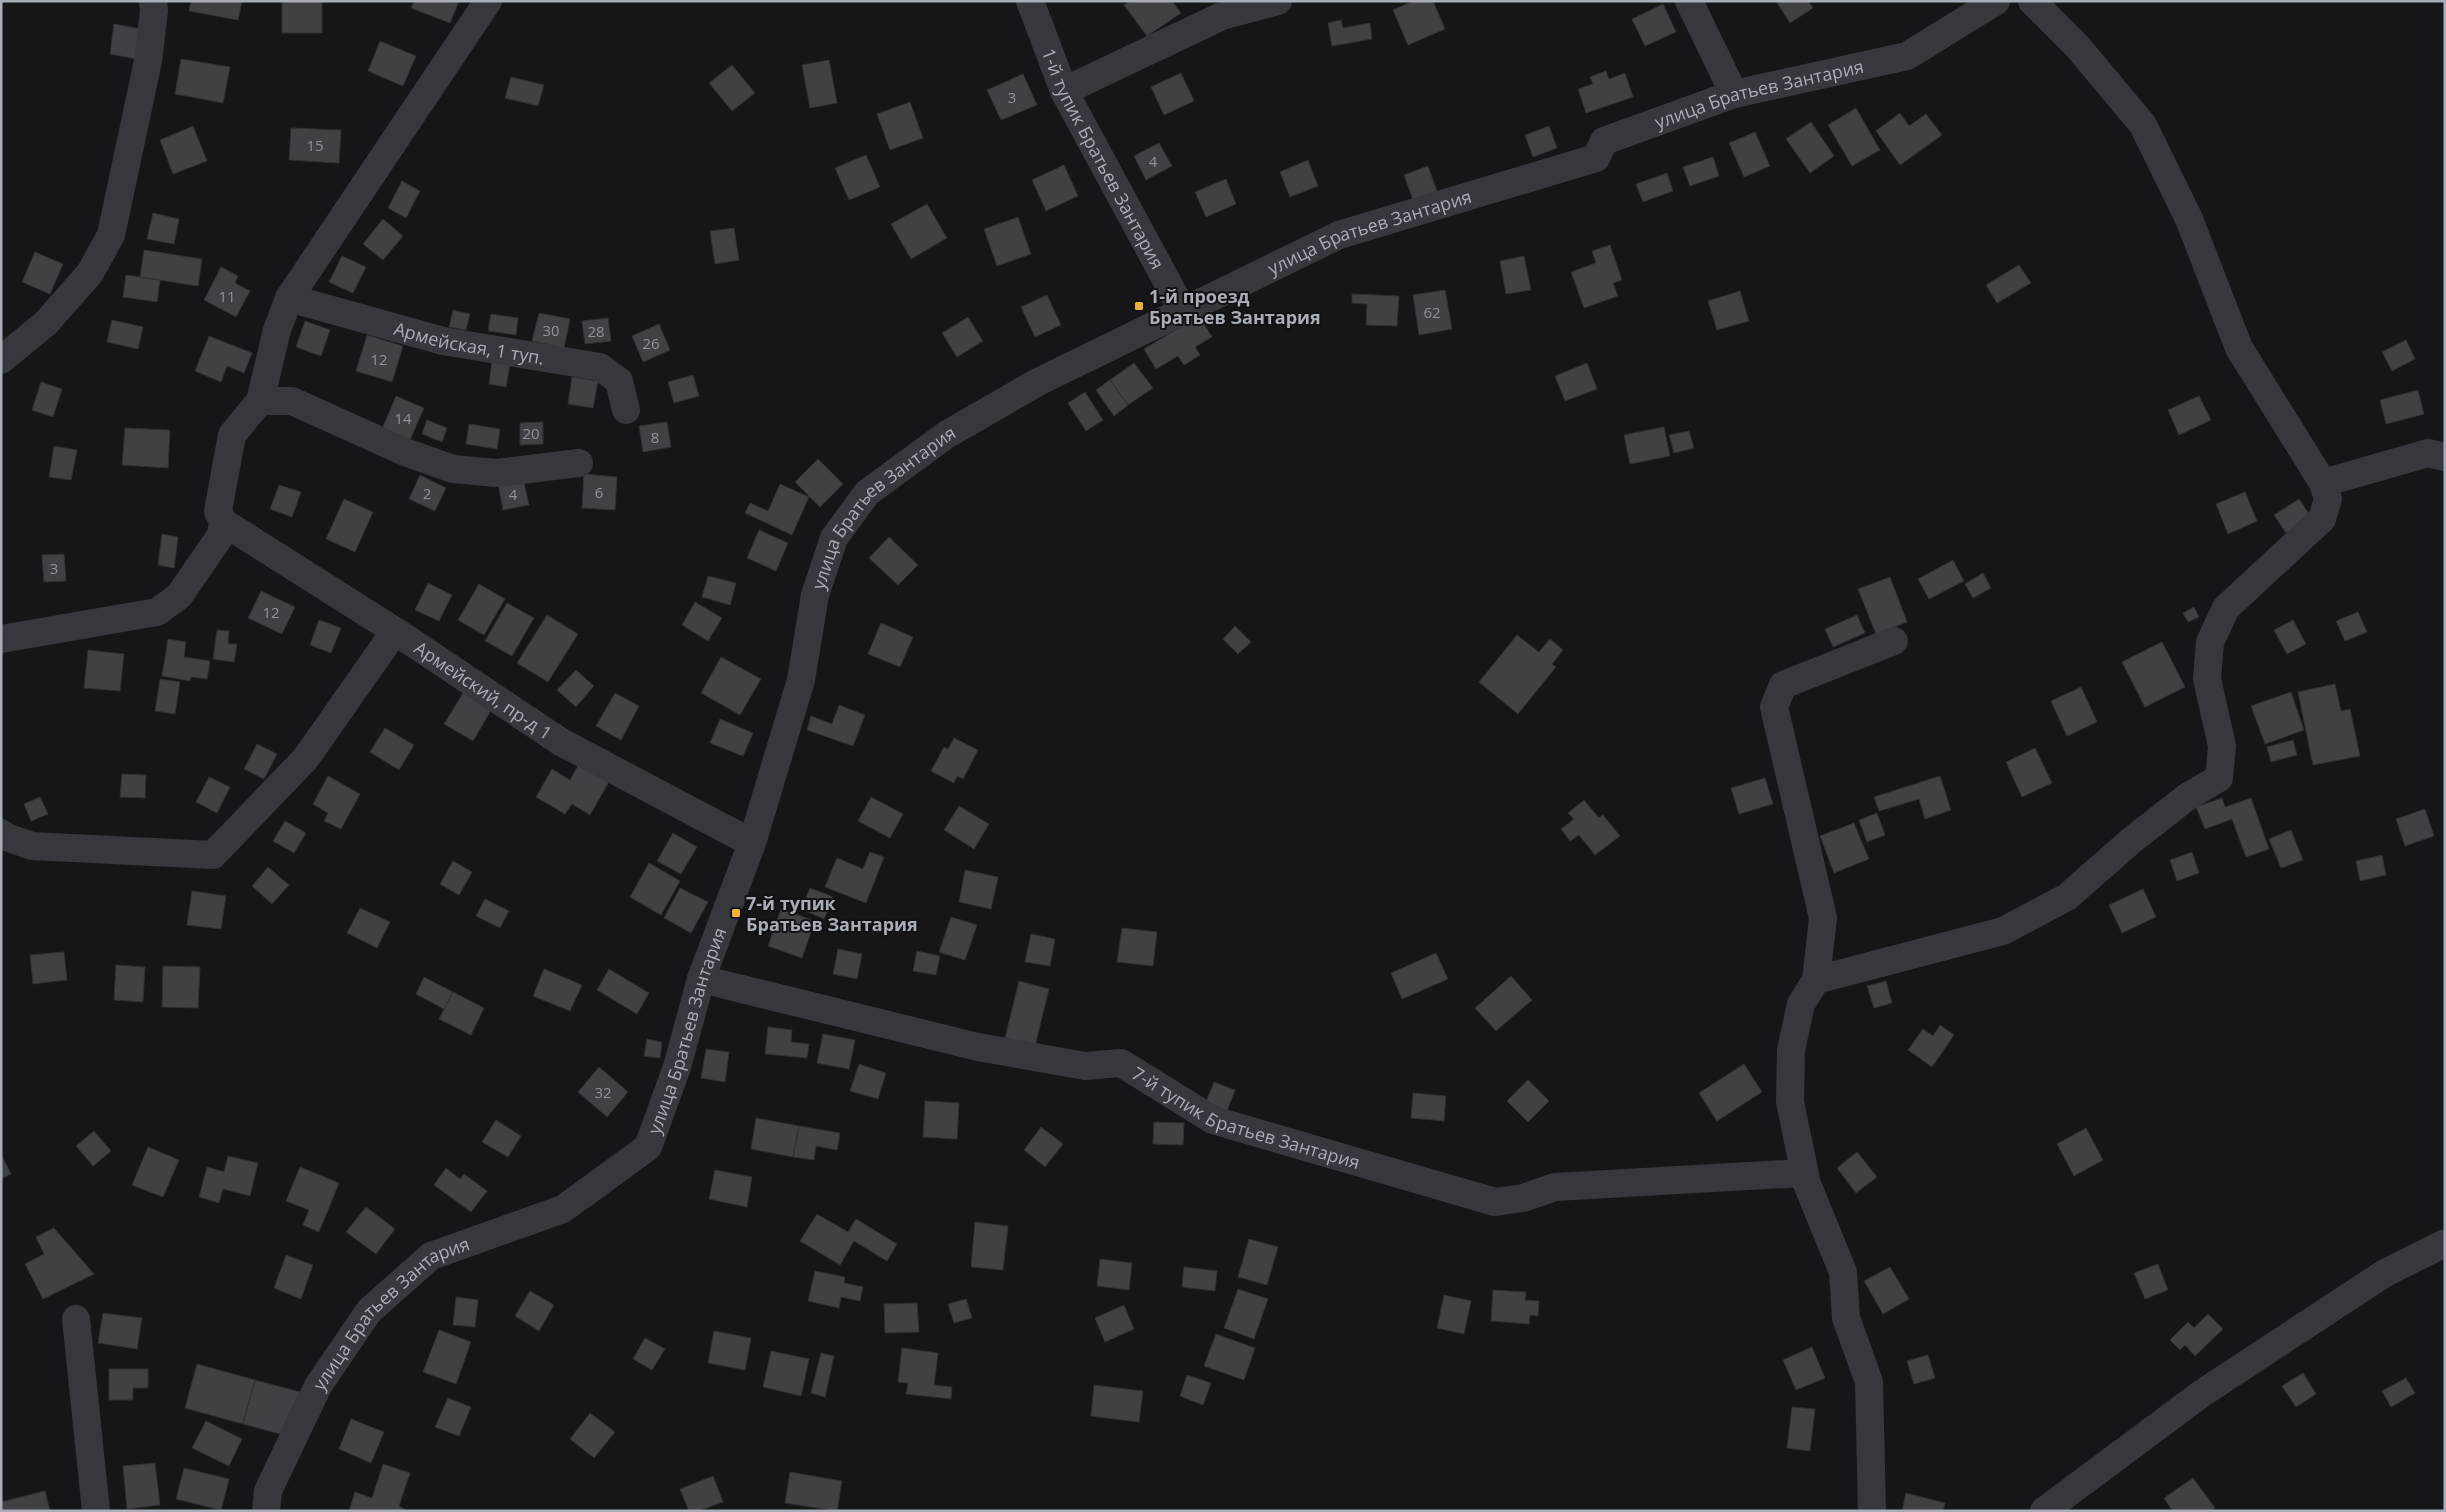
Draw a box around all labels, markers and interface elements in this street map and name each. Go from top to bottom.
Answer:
street label: 1-й тупик Братьев Зантария [1037,45,1170,273]
street label: улица Братьев Зантария [1651,54,1866,134]
house number: 3 [1008,87,1016,107]
house number: 15 [306,135,324,155]
house number: 4 [1149,151,1158,171]
street label: улица Братьев Зантария [1263,184,1474,280]
place label: 1-й проезд Братьев Зантария [1149,284,1321,329]
house number: 11 [218,286,236,306]
marker: 1-й проезд Братьев Зантария [1133,300,1145,312]
house number: 62 [1423,302,1441,322]
street label: Армейская, 1 туп. [391,316,546,370]
house number: 30 [542,320,560,340]
house number: 28 [587,321,605,341]
house number: 26 [642,333,660,353]
house number: 12 [370,349,388,369]
house number: 14 [394,408,412,428]
street label: улица Братьев Зантария [806,420,960,592]
house number: 20 [522,423,540,443]
house number: 8 [651,427,659,447]
house number: 6 [595,482,603,502]
house number: 2 [423,483,431,503]
house number: 4 [509,484,518,504]
house number: 3 [50,558,58,578]
house number: 12 [262,602,280,622]
street label: Армейский, пр-д 1 [410,635,557,745]
place label: 7-й тупик Братьев Зантария [746,891,918,936]
marker: 7-й тупик Братьев Зантария [730,907,742,919]
street label: улица Братьев Зантария [642,924,731,1137]
street label: 7-й тупик Братьев Зантария [1128,1061,1363,1174]
house number: 32 [594,1082,612,1102]
street label: улица Братьев Зантария [307,1231,473,1395]

